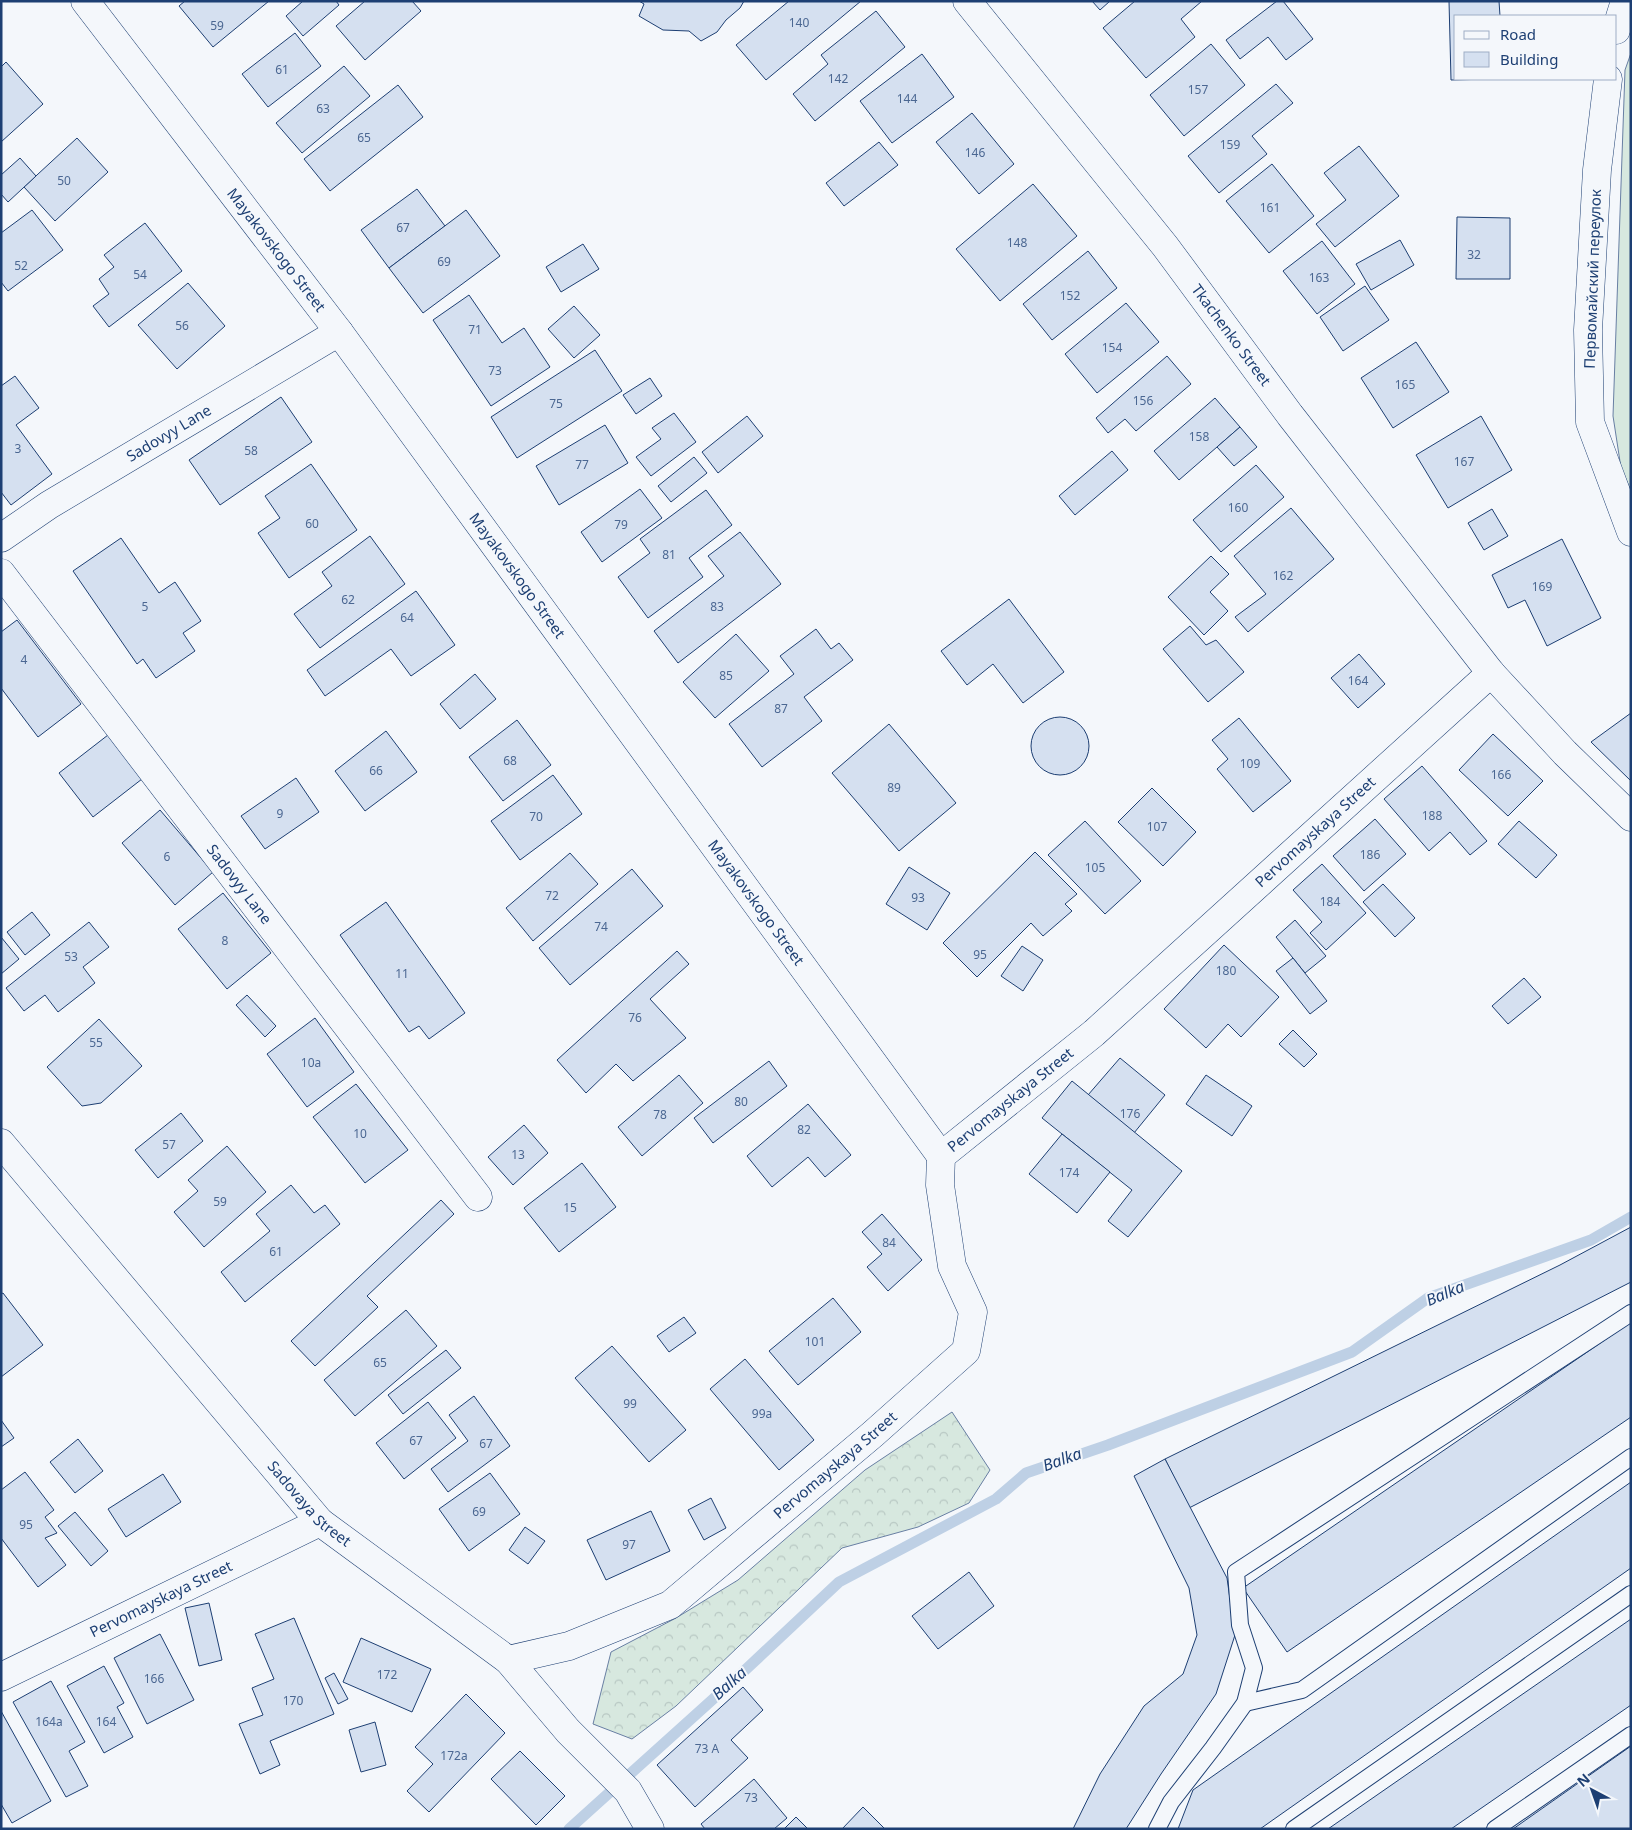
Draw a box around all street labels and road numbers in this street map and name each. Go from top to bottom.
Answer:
street label: Mayakovskogo Street [223,184,331,316]
street label: Первомайский переулок [1579,189,1605,369]
street label: Tkachenko Street [1188,280,1276,390]
street label: Sadovyy Lane [122,399,215,466]
street label: Mayakovskogo Street [465,508,571,642]
street label: Pervomayskaya Street [1250,771,1380,891]
street label: Mayakovskogo Street [704,835,810,969]
street label: Sadovyy Lane [203,840,277,928]
street label: Pervomayskaya Street [943,1042,1077,1156]
street label: Pervomayskaya Street [769,1406,901,1523]
street label: Sadovaya Street [264,1456,356,1551]
street label: Pervomayskaya Street [86,1555,236,1641]

